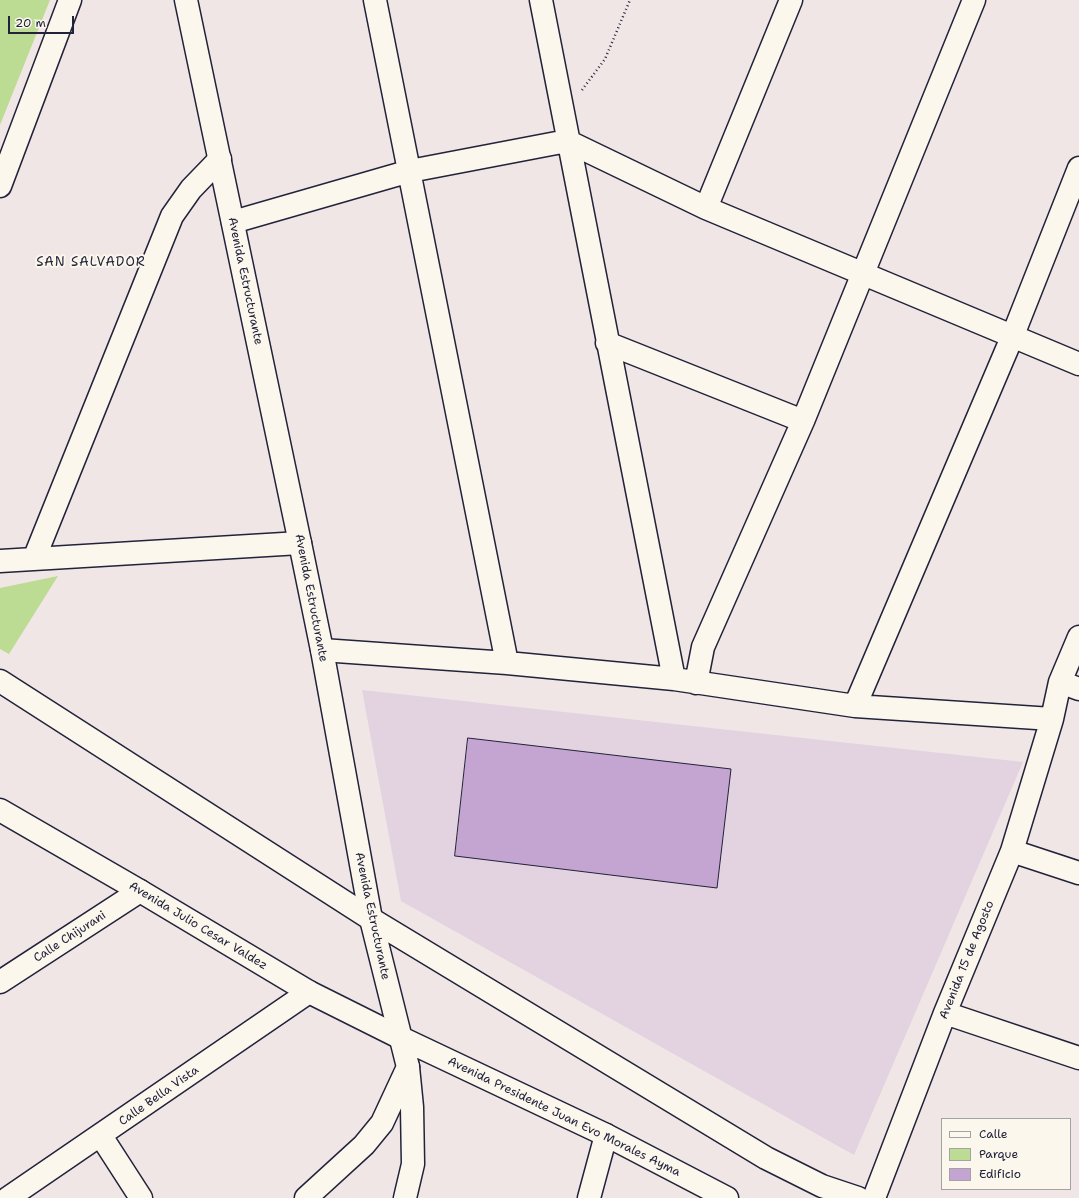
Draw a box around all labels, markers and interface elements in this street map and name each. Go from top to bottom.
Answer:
scale bar [10,8,76,34]
text: 20 m [15,15,46,31]
street label: Avenida Estructurante [224,216,266,346]
district label: SAN SALVADOR [36,255,146,271]
street label: Avenida Estructurante [292,533,330,663]
street label: Avenida Estructurante [351,851,393,981]
street label: Avenida Julio Cesar Valdez [126,879,270,973]
street label: Avenida 15 de Agosto [937,899,997,1021]
street label: Calle Chijurani [31,908,109,966]
street label: Avenida Presidente Juan Evo Morales Ayma [445,1054,683,1180]
street label: Calle Bella Vista [116,1063,202,1129]
legend [941,1118,1071,1190]
text: Calle [979,1126,1008,1142]
text: Parque [979,1146,1018,1162]
text: Edificio [979,1166,1021,1182]

